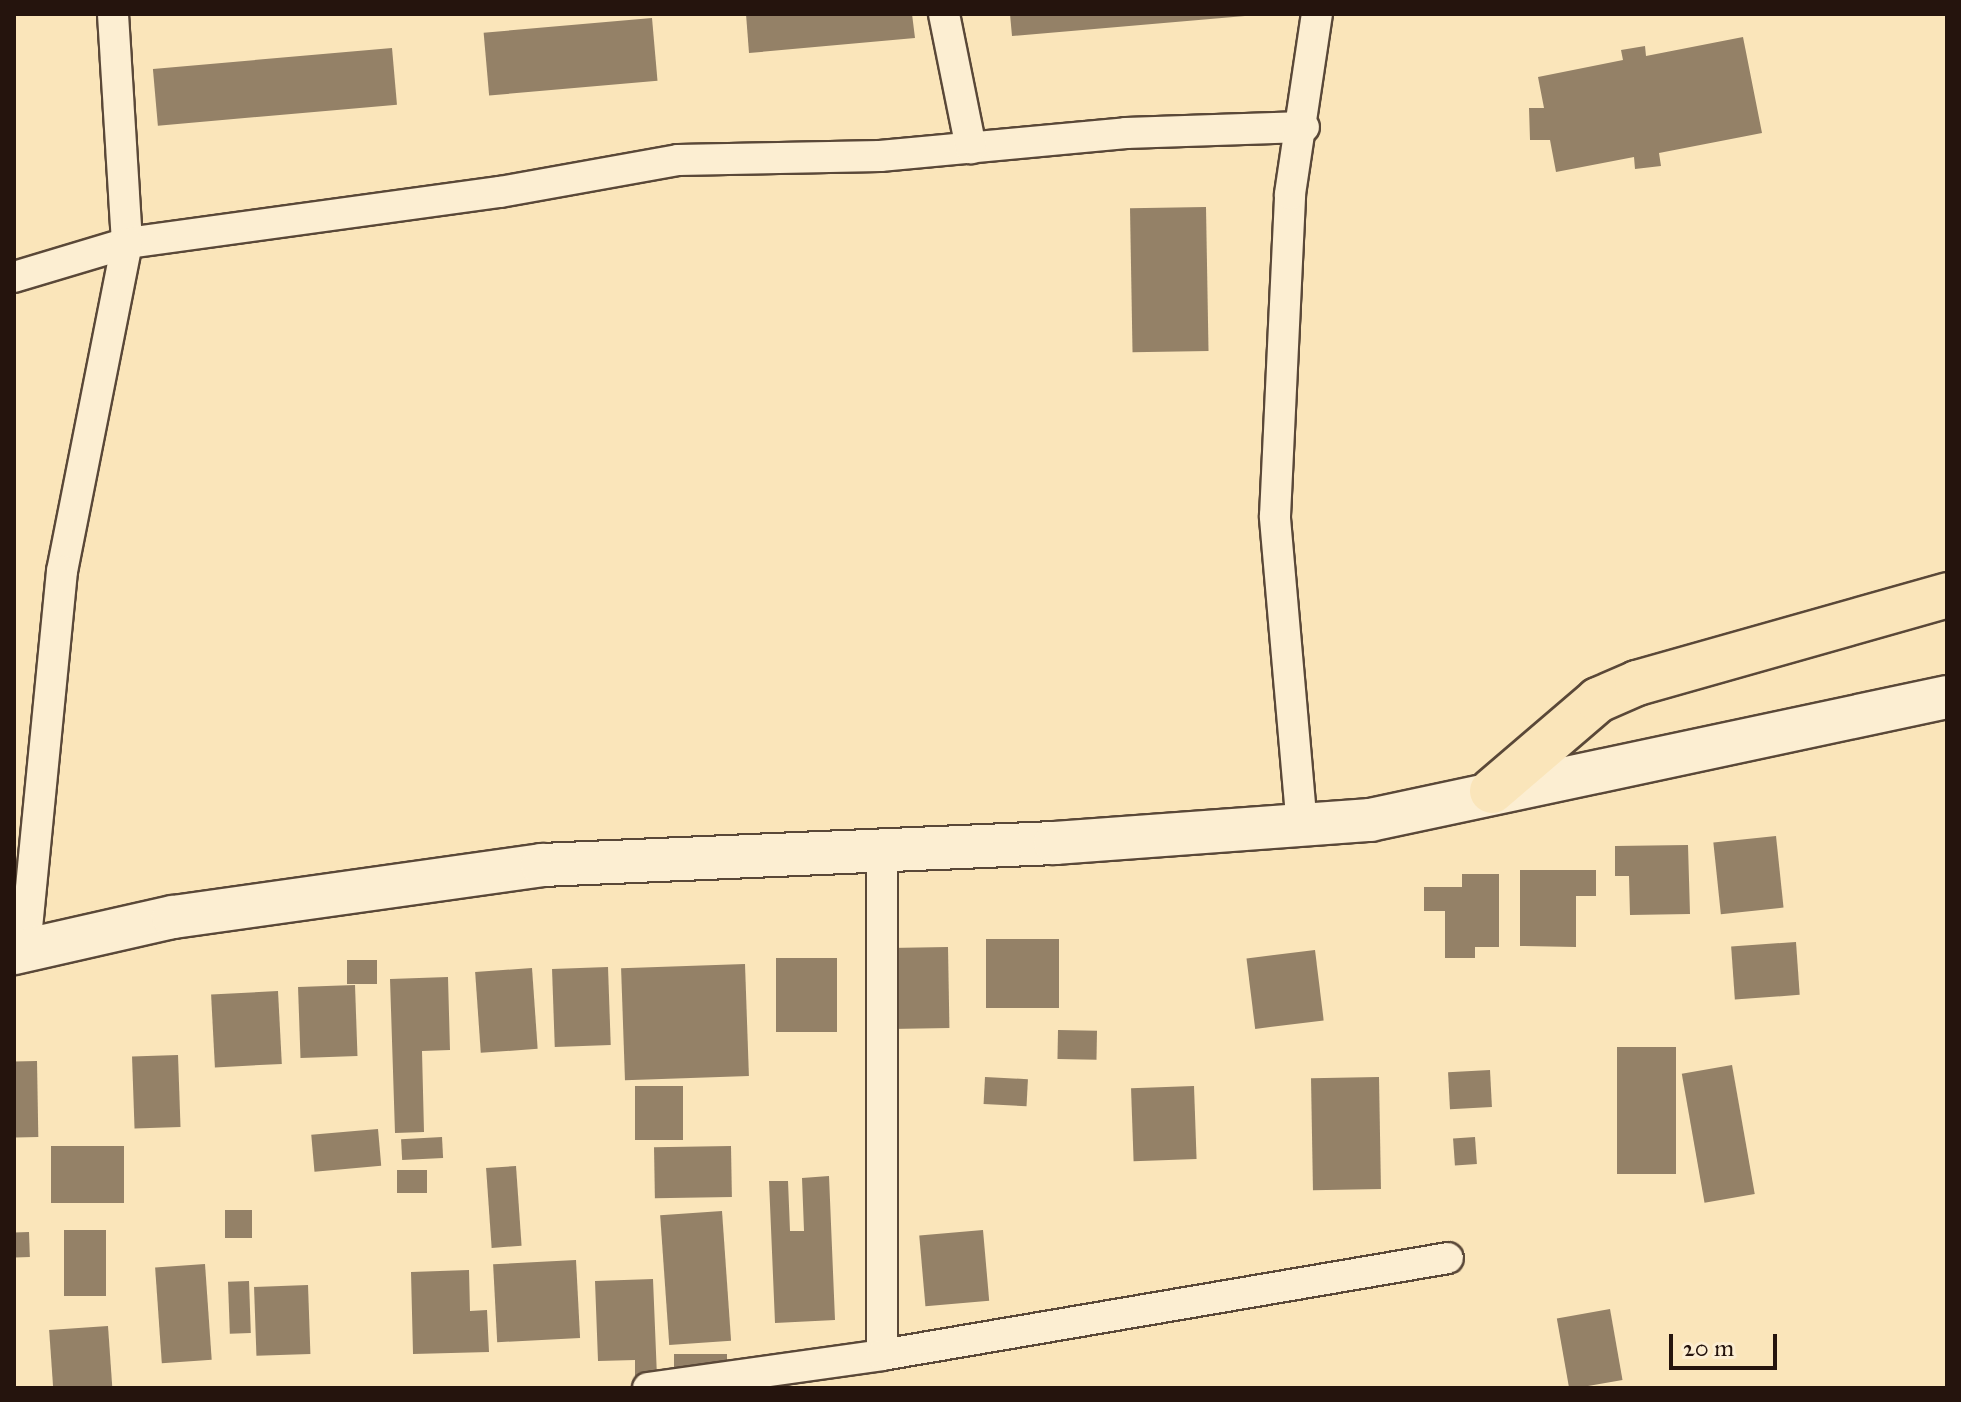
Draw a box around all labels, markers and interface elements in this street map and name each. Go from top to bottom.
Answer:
scale bar [1673,1318,1781,1368]
text: 20 m [1683,1333,1734,1363]

